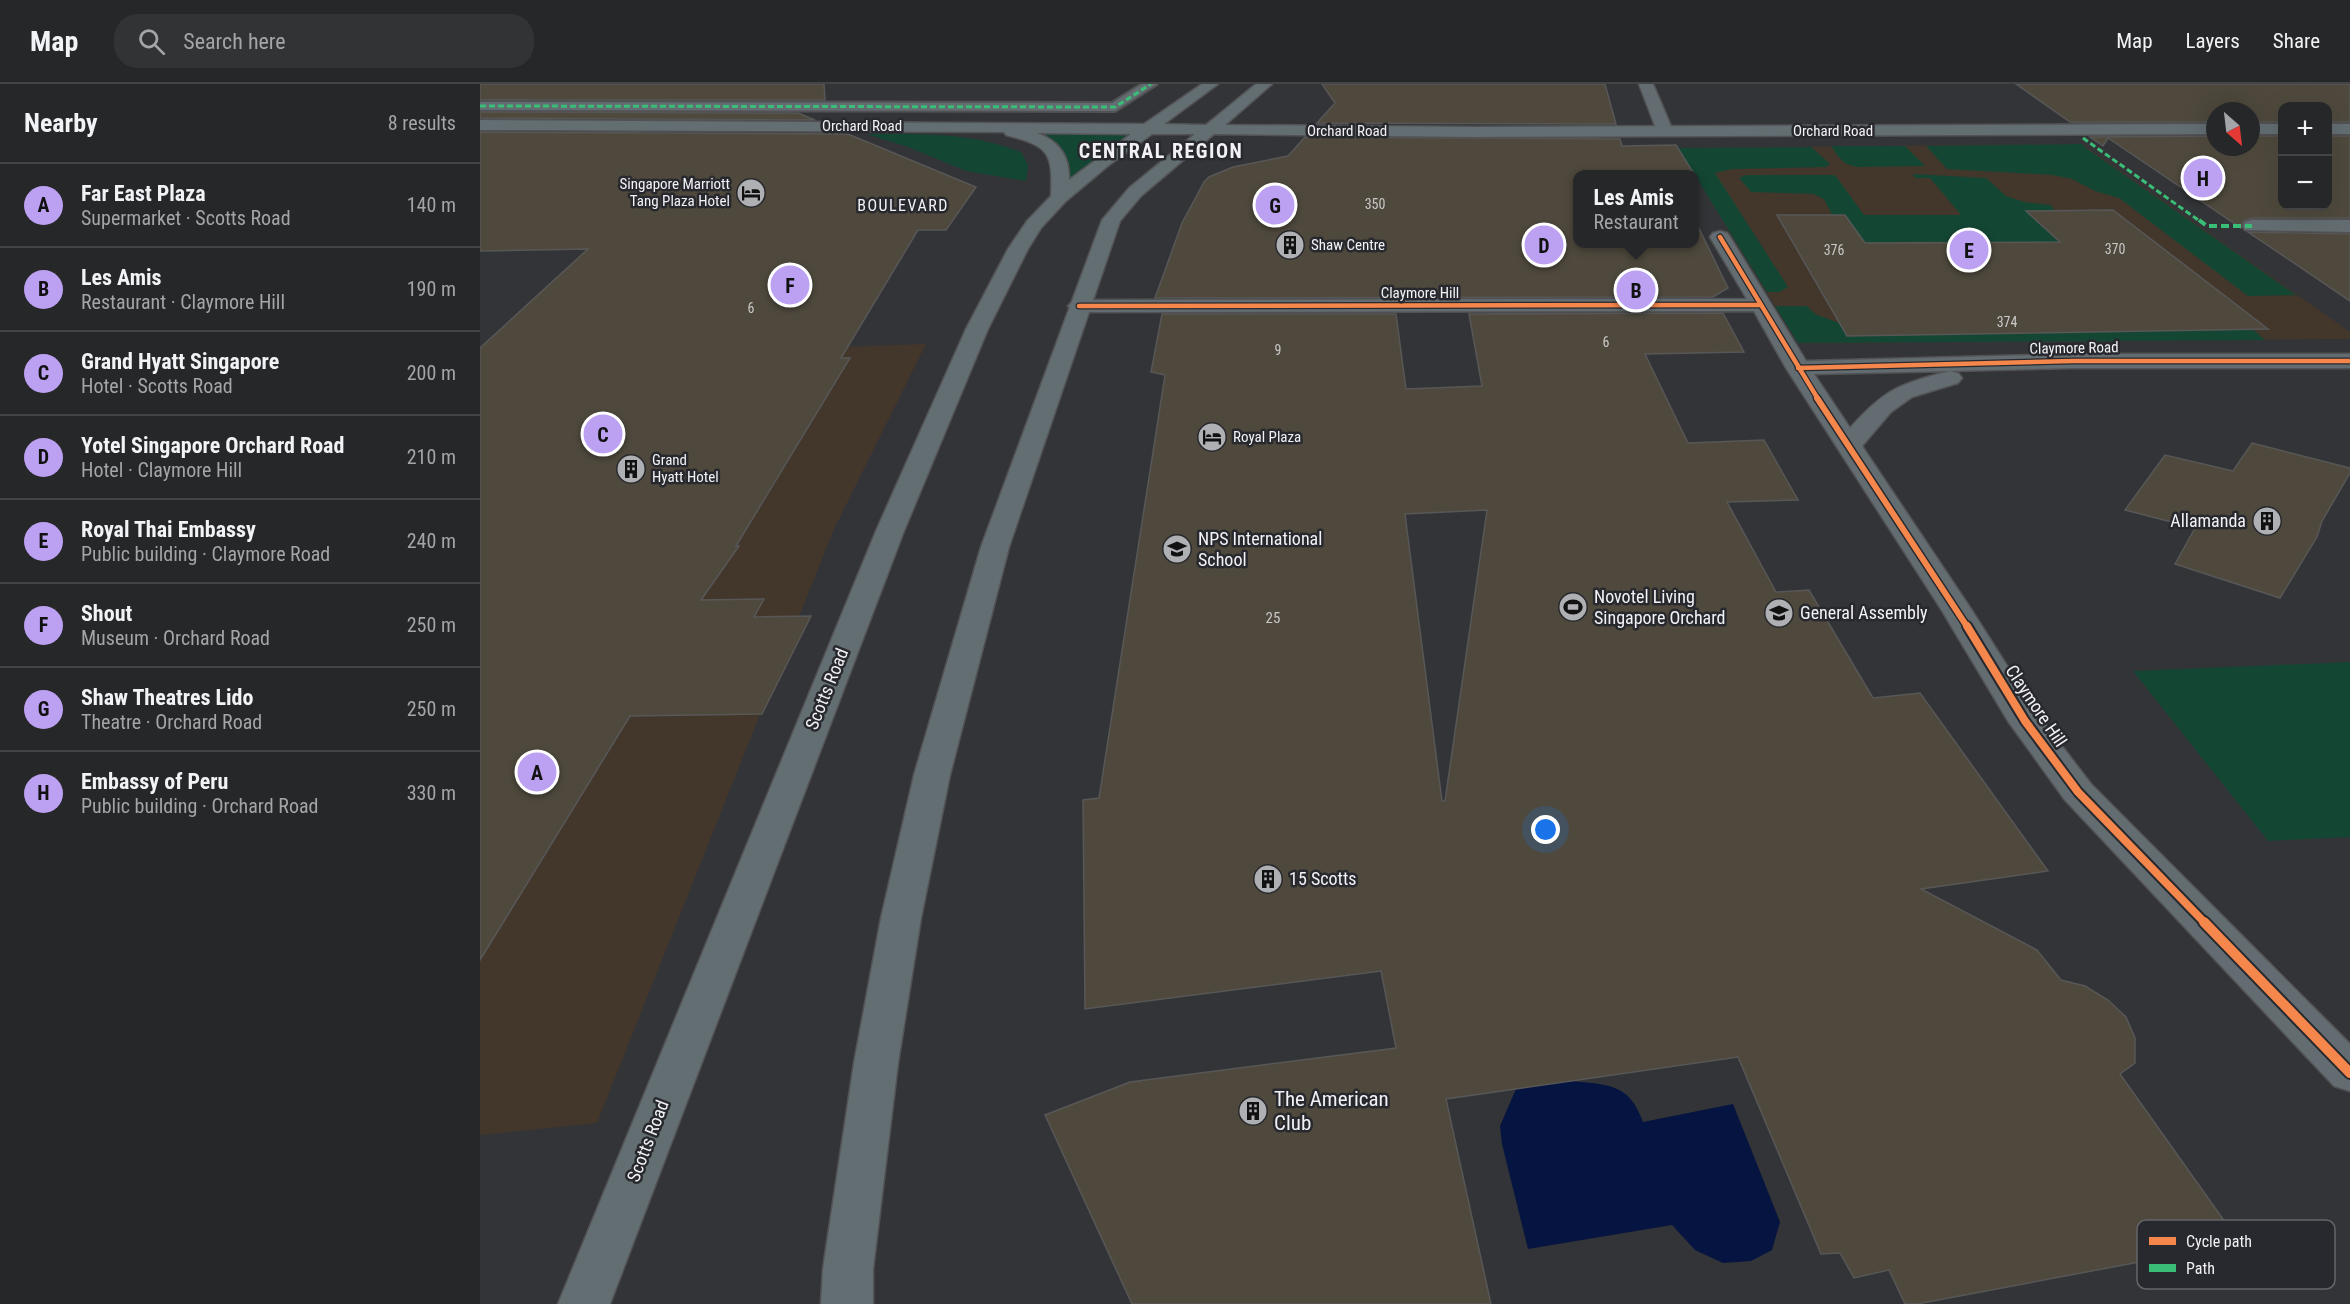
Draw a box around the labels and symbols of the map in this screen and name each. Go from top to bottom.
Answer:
north arrow [2206,102,2260,156]
street label: Orchard Road [822,117,902,135]
street label: Orchard Road [1307,122,1387,140]
street label: Orchard Road [1793,122,1873,140]
district label: CENTRAL REGION [1079,139,1243,163]
pin: H [2184,156,2222,200]
place label: Singapore Marriott Tang Plaza Hotel [620,175,730,210]
hotel icon: Singapore Marriott Tang Plaza Hotel [735,177,767,209]
pin: G [1256,182,1294,228]
district label: BOULEVARD [857,196,949,215]
house number: 350 [1365,196,1385,212]
pin: D [1524,222,1564,268]
pin: E [1950,228,1988,272]
building icon: Shaw Centre [1274,229,1306,261]
place label: Shaw Centre [1311,236,1385,254]
house number: 370 [2105,241,2125,257]
house number: 376 [1824,242,1844,258]
pin: F [770,262,810,308]
pin: B [1616,268,1656,312]
street label: Claymore Hill [1381,284,1459,302]
house number: 6 [748,300,755,316]
house number: 374 [1997,314,2017,330]
house number: 6 [1603,334,1610,350]
street label: Claymore Road [2029,338,2119,358]
house number: 9 [1275,342,1281,358]
pin: C [584,412,622,456]
hotel icon: Royal Plaza [1196,421,1228,453]
place label: Royal Plaza [1233,428,1301,446]
place label: Grand Hyatt Hotel [652,451,719,486]
building icon: Grand Hyatt Hotel [615,453,647,485]
building icon: Allamanda [2251,505,2283,537]
place label: Allamanda [2170,510,2246,531]
place label: NPS International School [1198,528,1322,570]
school or university icon: NPS International School [1161,533,1193,565]
place label: Novotel Living Singapore Orchard [1594,586,1726,628]
sports icon: Novotel Living Singapore Orchard [1557,591,1589,623]
school or university icon: General Assembly [1763,597,1795,629]
place label: General Assembly [1800,602,1928,623]
house number: 25 [1266,609,1280,627]
street label: Scotts Road [801,645,852,733]
street label: Claymore Hill [2001,661,2072,751]
pin: A [518,750,556,794]
your location [1531,815,1560,844]
building icon: 15 Scotts [1252,863,1284,895]
place label: 15 Scotts [1289,868,1356,889]
place label: The American Club [1274,1087,1389,1135]
building icon: The American Club [1237,1095,1269,1127]
street label: Scotts Road [622,1097,673,1185]
legend [2137,1220,2335,1289]
text: Cycle path [2186,1232,2252,1251]
text: Path [2186,1259,2215,1278]

